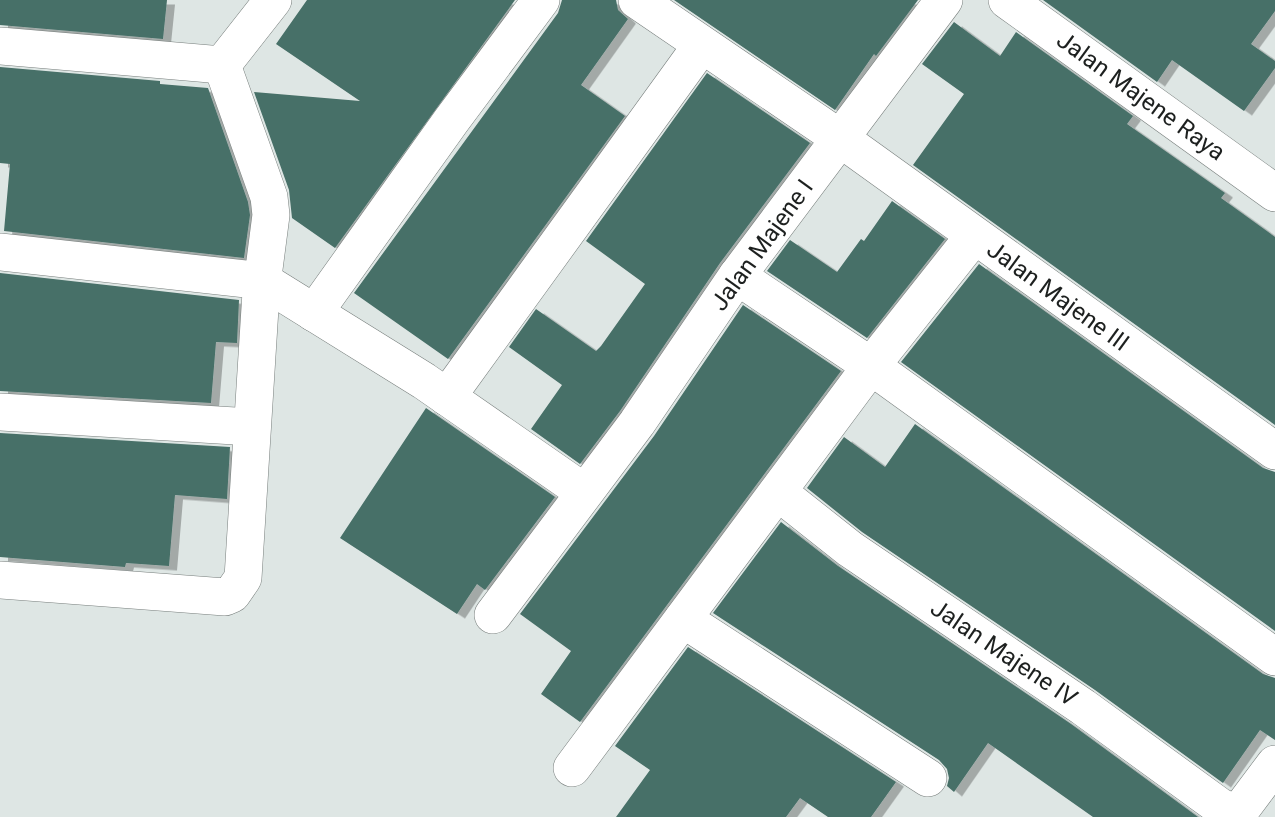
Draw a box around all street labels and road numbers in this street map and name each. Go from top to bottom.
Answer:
street label: Jalan Majene Raya [1052,26,1230,166]
street label: Jalan Majene I [705,174,819,316]
street label: Jalan Majene III [982,235,1134,357]
street label: Jalan Majene IV [925,594,1083,712]

